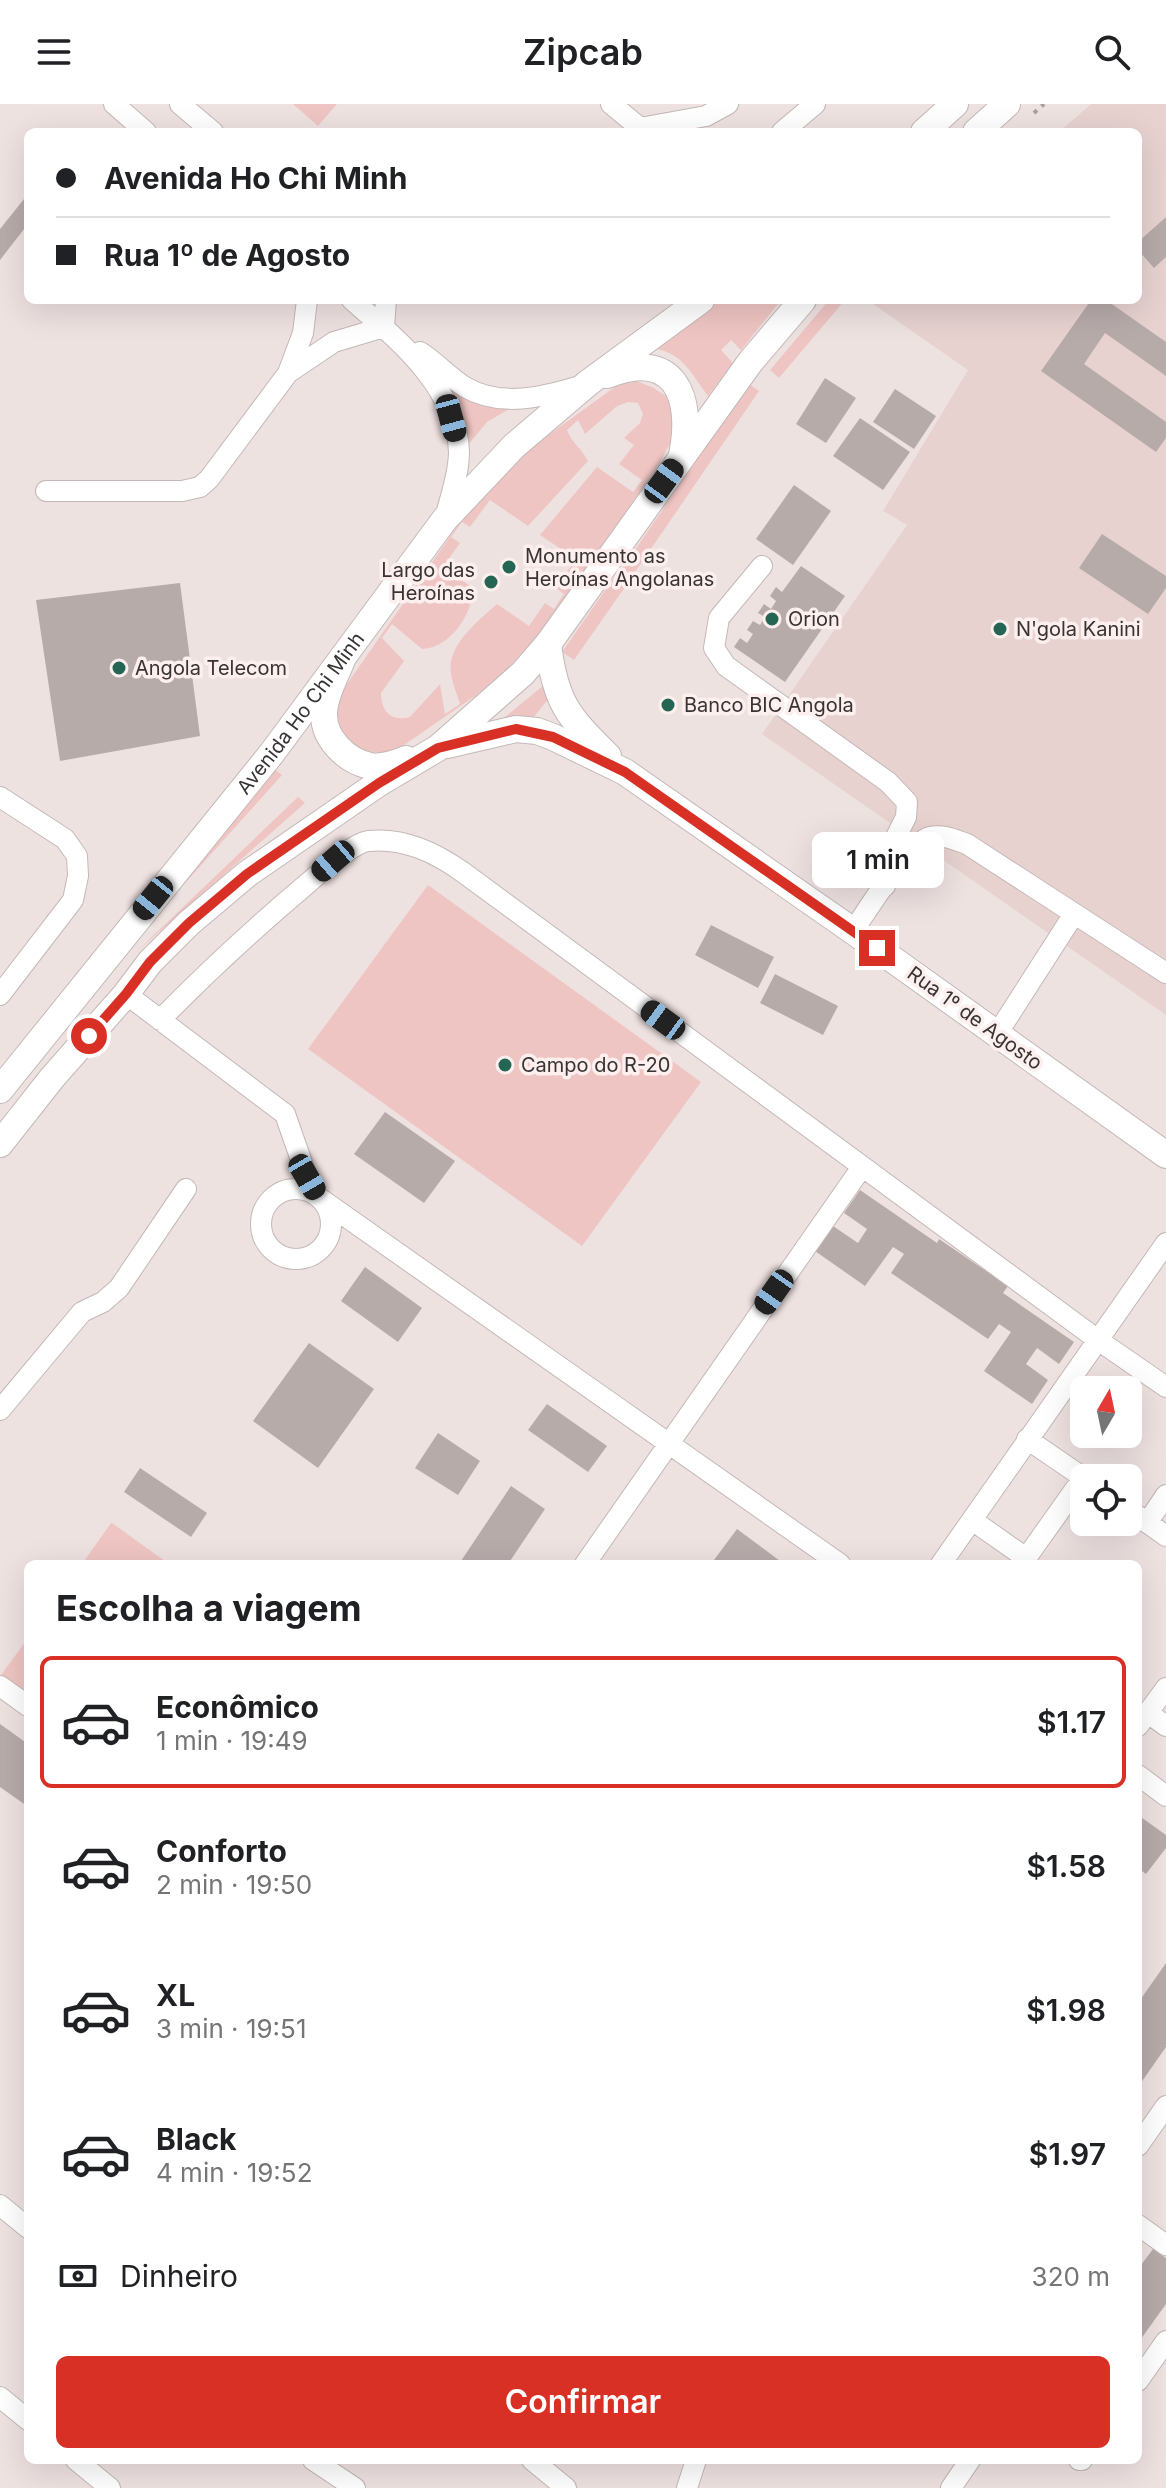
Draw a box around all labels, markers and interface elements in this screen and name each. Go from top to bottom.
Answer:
icon: menu [32,30,76,74]
text: Zipcab [523,30,643,74]
icon: search [1090,30,1134,74]
text: Avenida Ho Chi Minh [104,160,407,196]
text: Rua 1º de Agosto [104,237,350,273]
car [433,392,469,444]
car [640,455,688,507]
place label: Monumento as Heroínas Angolanas [525,544,714,591]
place label: Largo das Heroínas [381,558,475,605]
marker: Monumento as Heroínas Angolanas [500,558,518,576]
marker: Largo das Heroínas [482,573,500,591]
place label: Orion [788,607,840,631]
marker: Orion [763,610,781,628]
place label: N'gola Kanini [1016,617,1141,641]
marker: N'gola Kanini [991,620,1009,638]
street label: Avenida Ho Chi Minh [232,627,369,799]
place label: Angola Telecom [135,656,287,680]
marker: Angola Telecom [110,659,128,677]
place label: Banco BIC Angola [684,693,854,717]
marker: Banco BIC Angola [659,696,677,714]
callout: 1 min [811,832,943,888]
car [307,836,359,886]
text: 1 min [846,844,910,875]
car [129,872,177,924]
route end [859,930,895,966]
street label: Rua 1º de Agosto [903,961,1047,1075]
car [637,996,689,1044]
route start [71,1018,107,1054]
place label: Campo do R-20 [521,1053,670,1077]
marker: Campo do R-20 [496,1056,514,1074]
car [285,1150,329,1204]
car [750,1265,798,1319]
north arrow [1070,1376,1142,1448]
map controls [1070,1376,1142,1536]
button: locate [1070,1464,1142,1536]
text: Escolha a viagem [56,1586,362,1630]
icon: car [60,1686,132,1758]
text: Econômico [156,1689,319,1725]
text: $1.17 [1037,1704,1106,1740]
text: 1 min · 19:49 [156,1725,308,1756]
icon: car [60,1830,132,1902]
text: Conforto [156,1833,287,1869]
text: $1.58 [1026,1848,1106,1884]
text: 2 min · 19:50 [156,1869,312,1900]
icon: car [60,1974,132,2046]
text: XL [156,1977,195,2013]
text: $1.98 [1026,1992,1106,2028]
text: 3 min · 19:51 [156,2013,307,2044]
icon: car [60,2118,132,2190]
text: Black [156,2121,236,2157]
text: $1.97 [1029,2136,1106,2172]
text: 4 min · 19:52 [156,2157,313,2188]
icon: cash [56,2254,100,2298]
text: Dinheiro [120,2258,238,2294]
text: 320 m [1032,2261,1110,2292]
button: Confirmar [56,2356,1110,2448]

